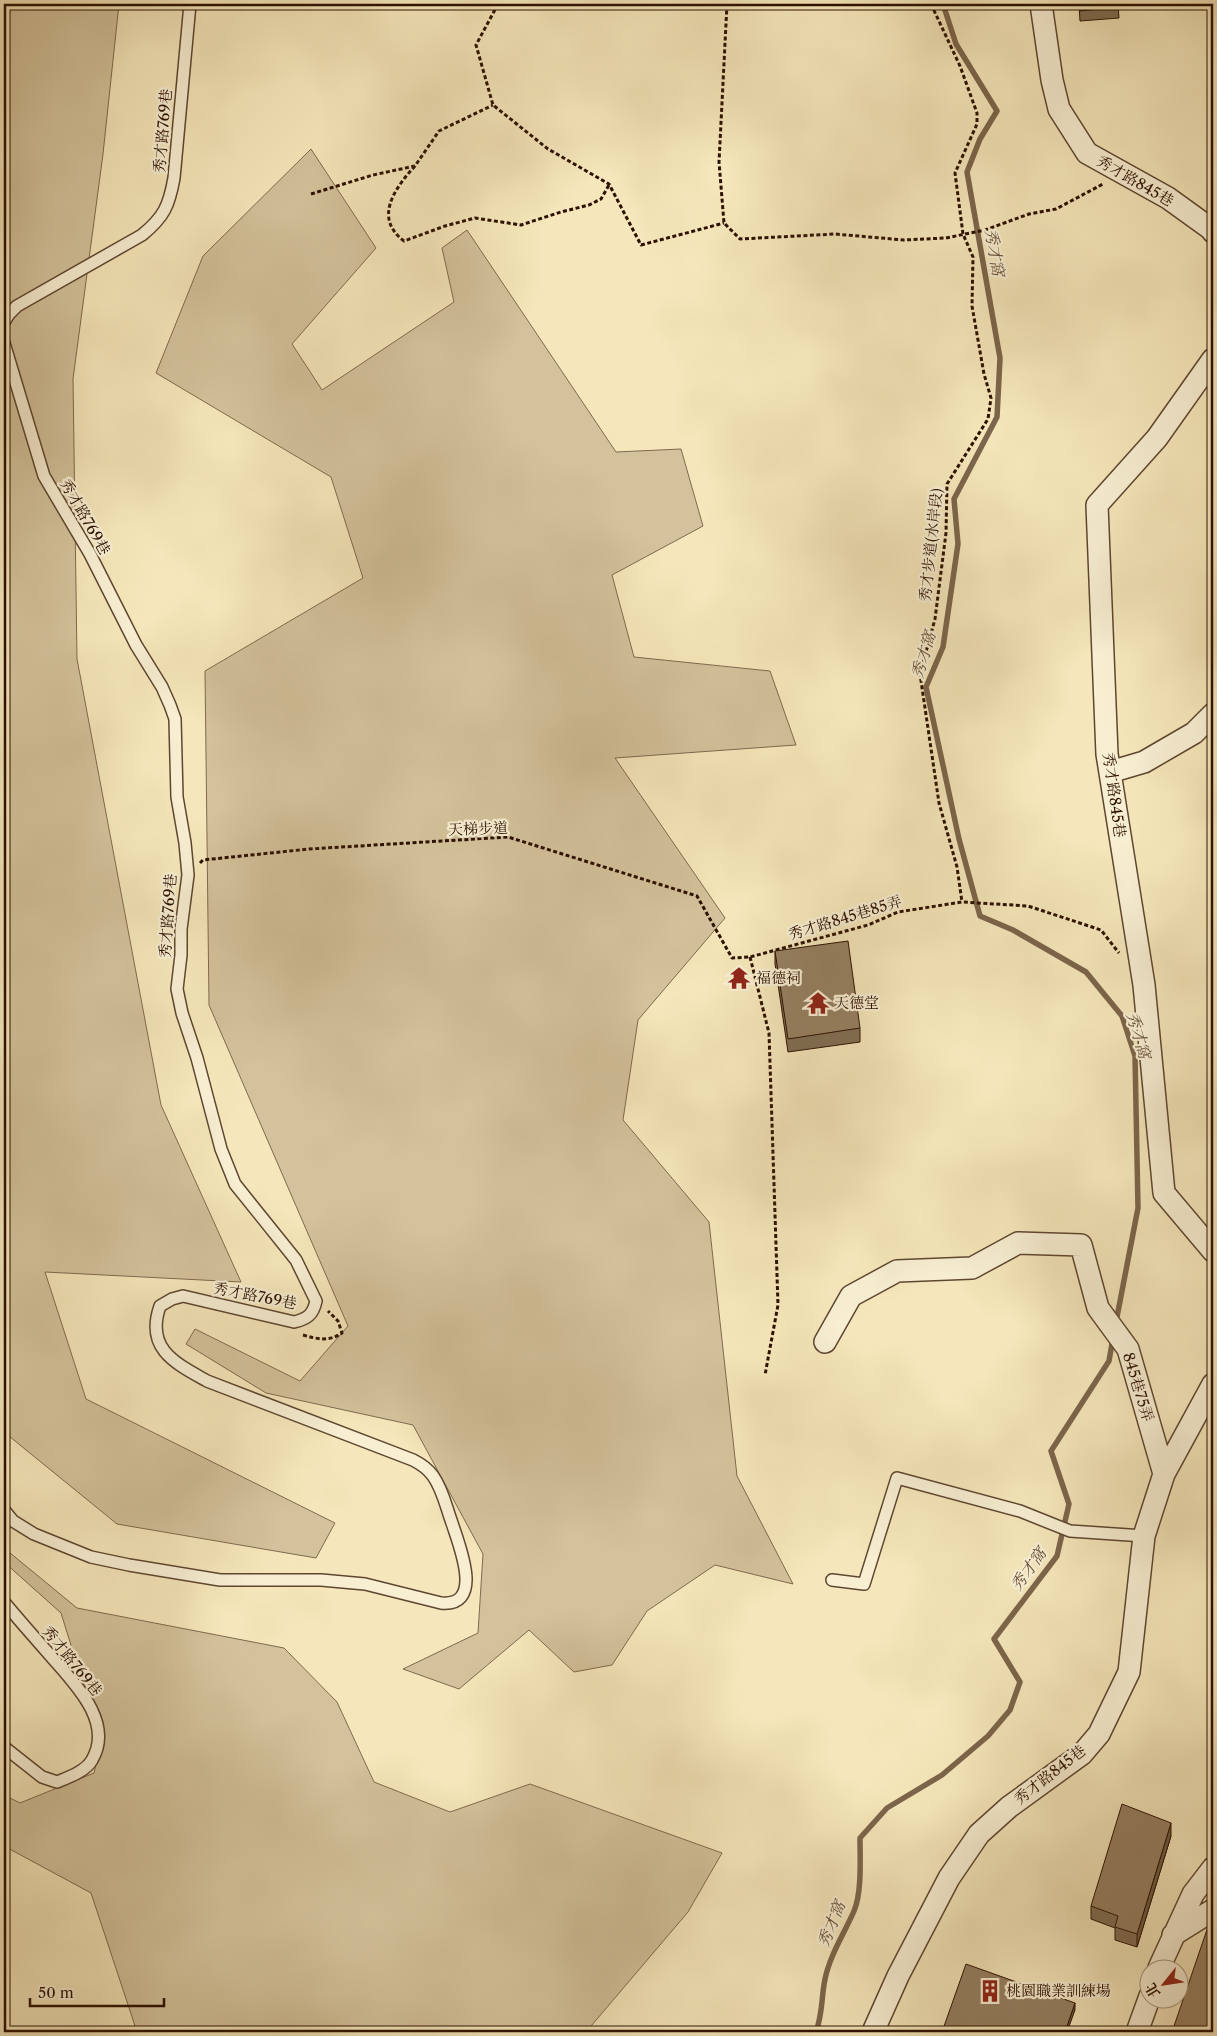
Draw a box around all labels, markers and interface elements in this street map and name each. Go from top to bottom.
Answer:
street label: 秀才路769巷 [149,88,176,174]
street label: 秀才路845巷 [1093,151,1177,210]
water label: 秀才窩 [981,227,1010,280]
street label: 秀才路769巷 [56,475,115,558]
street label: 秀才步道(水岸段) [915,487,946,603]
water label: 秀才窩 [906,626,940,681]
street label: 秀才路845巷 [1099,751,1130,839]
street label: 天梯步道 [448,818,508,839]
street label: 秀才路769巷 [155,873,180,959]
street label: 秀才路845巷85弄 [786,891,904,944]
temple icon: 福德祠 [726,965,752,991]
place label: 福德祠 [756,968,801,987]
temple icon: 天德堂 [805,990,831,1016]
place label: 天德堂 [834,993,879,1012]
water label: 秀才窩 [1122,1009,1156,1064]
street label: 秀才路769巷 [212,1278,298,1313]
street label: 845巷75弄 [1119,1350,1158,1424]
water label: 秀才窩 [1006,1541,1052,1594]
street label: 秀才路769巷 [38,1622,106,1700]
street label: 秀才路845巷 [1010,1741,1089,1808]
water label: 秀才窩 [813,1895,850,1950]
north arrow [1140,1958,1190,2008]
scale bar [30,1976,164,2008]
building icon: 桃園職業訓練場 [977,1978,1003,2004]
text: 北 [1141,1980,1164,2001]
place label: 桃園職業訓練場 [1006,1981,1111,2000]
text: 50 m [38,1983,74,2002]

